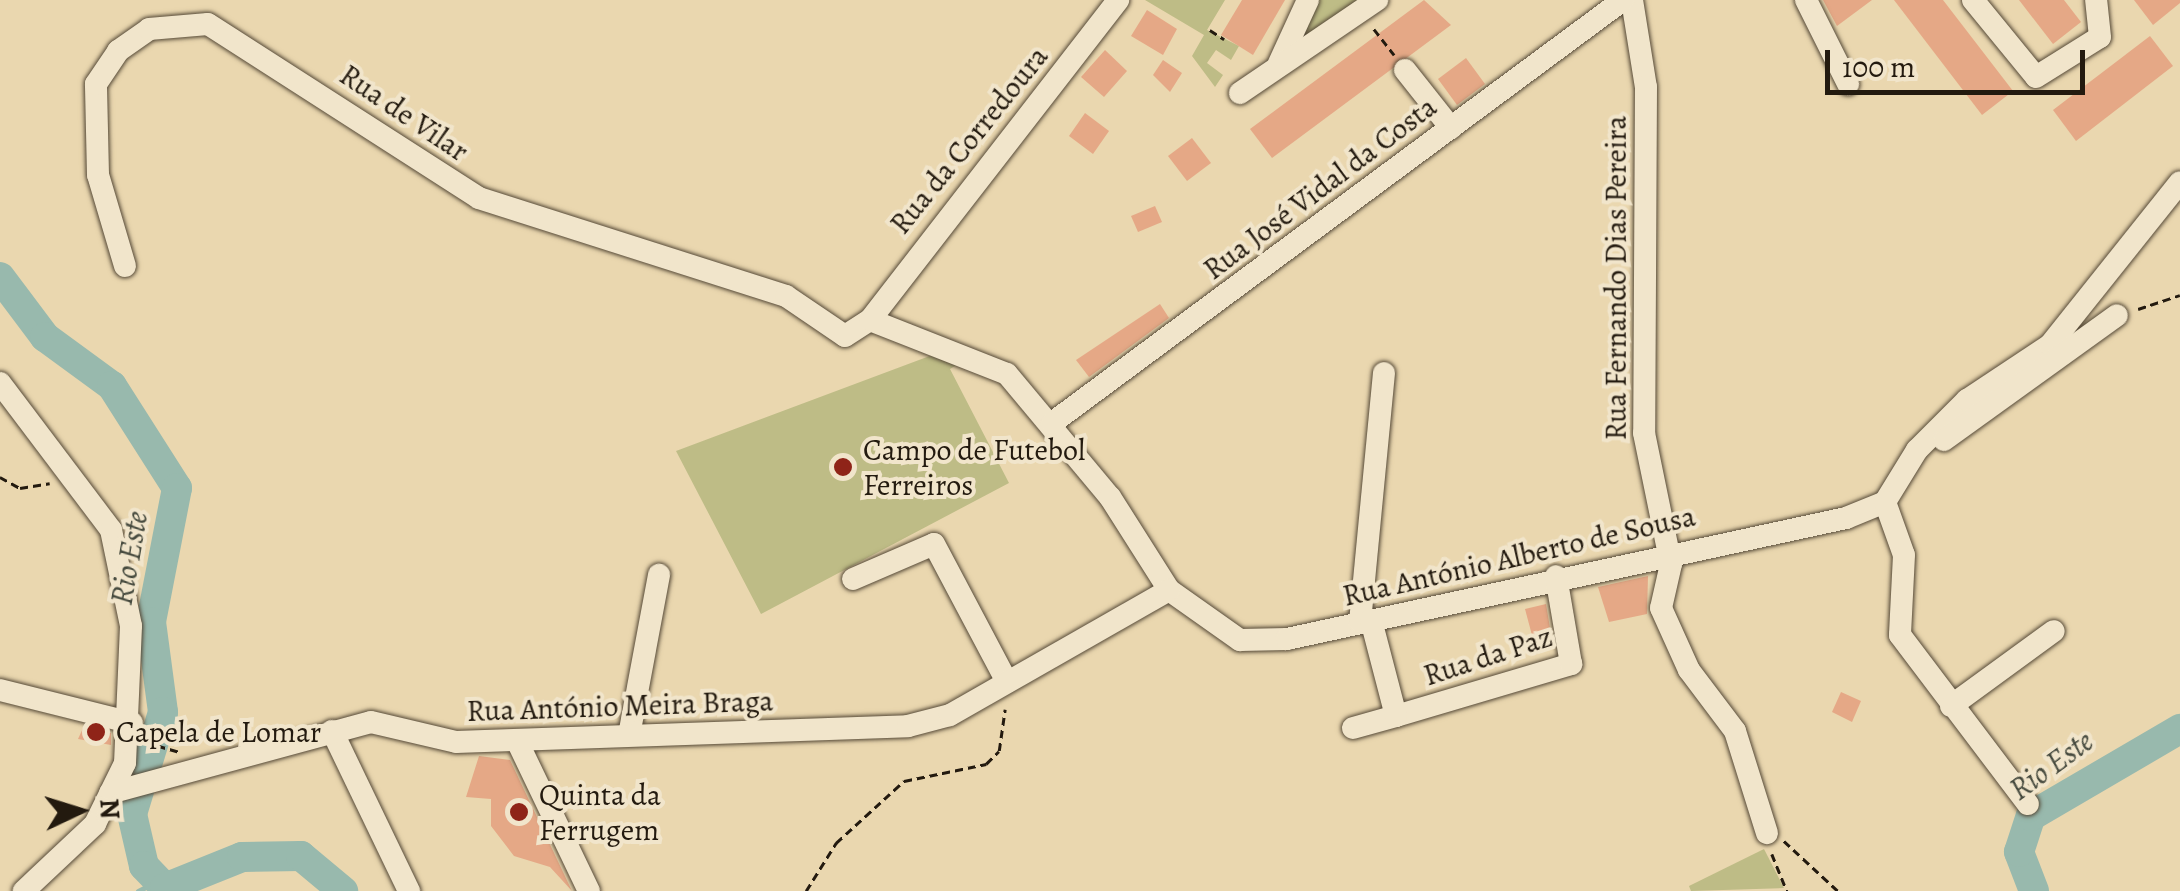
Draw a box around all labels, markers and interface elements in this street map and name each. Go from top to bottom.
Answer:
scale bar [1830,30,2090,92]
street label: Rua da Corredoura [882,39,1056,241]
text: 100 m [1842,47,1915,87]
street label: Rua de Vilar [333,57,475,169]
street label: Rua José Vidal da Costa [1196,89,1444,287]
street label: Rua Fernando Dias Pereira [1598,116,1634,440]
place label: Campo de Futebol Ferreiros [863,432,1085,502]
marker: Campo de Futebol Ferreiros [832,456,854,478]
street label: Rua António Alberto de Sousa [1339,498,1699,614]
water label: Rio Este [102,508,156,608]
street label: Rua da Paz [1419,618,1557,694]
street label: Rua António Meira Braga [466,683,774,729]
place label: Capela de Lomar [116,714,321,750]
marker: Capela de Lomar [85,721,107,743]
water label: Rio Este [2001,722,2101,808]
north arrow [30,761,130,861]
place label: Quinta da Ferrugem [539,777,661,848]
text: N [90,797,130,820]
marker: Quinta da Ferrugem [508,801,530,823]

